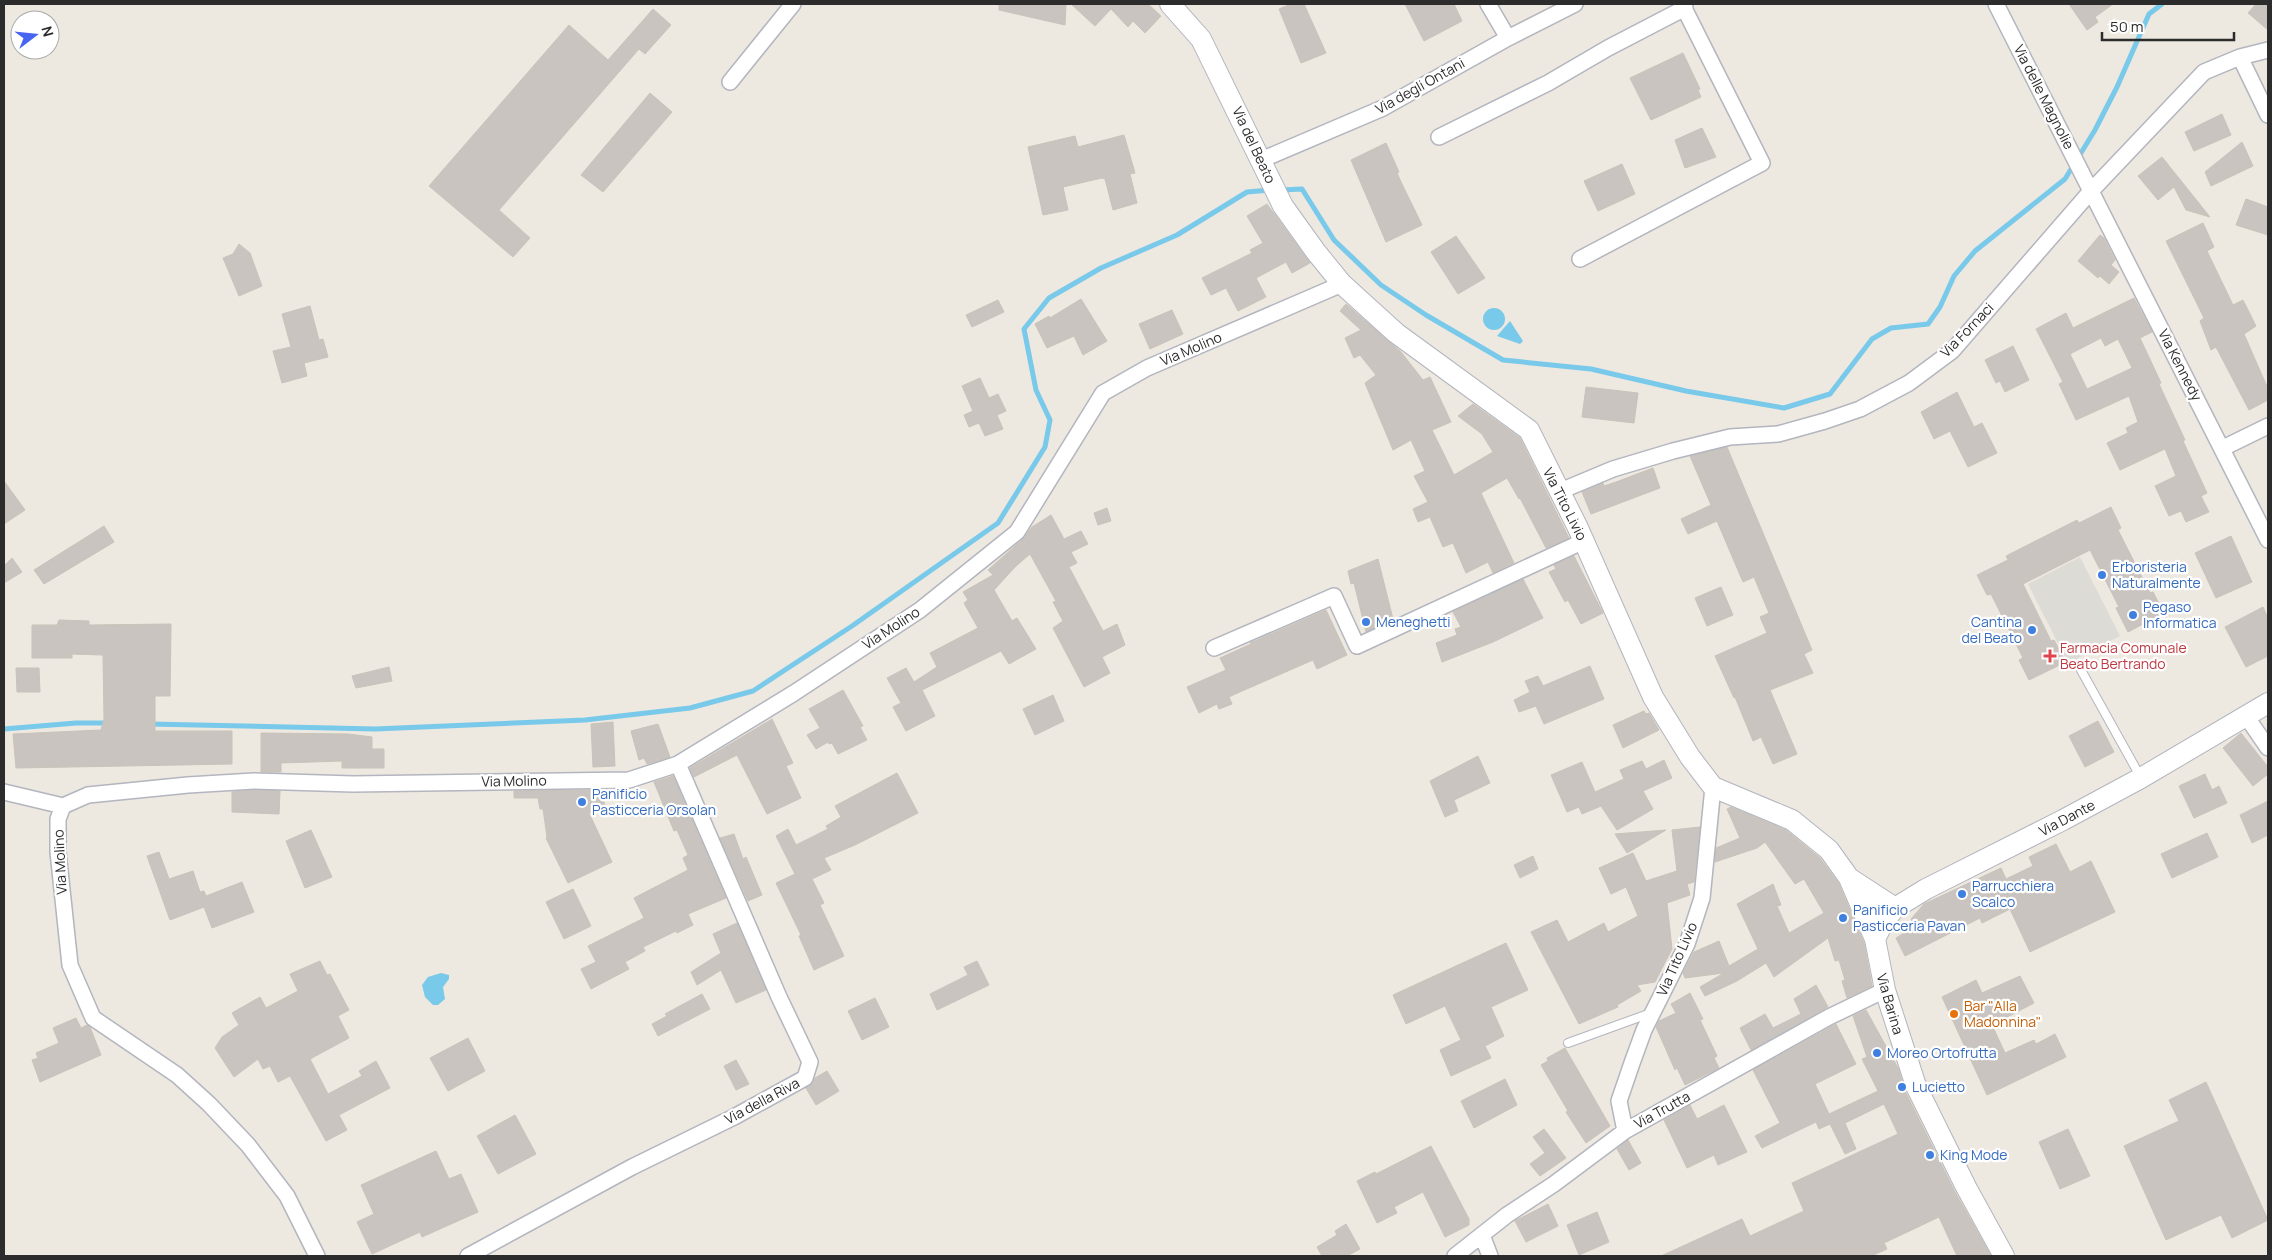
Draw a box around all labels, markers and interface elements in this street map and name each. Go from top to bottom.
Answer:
north arrow [10,10,60,60]
scale bar [2102,10,2234,42]
text: 50 m [2110,16,2144,37]
text: N [37,24,58,39]
street label: Via delle Magnolie [2010,41,2079,152]
street label: Via degli Ontani [1372,53,1468,118]
street label: Via del Beato [1228,103,1281,186]
street label: Via Fornaci [1936,298,1997,361]
street label: Via Kennedy [2154,326,2207,404]
street label: Via Molino [1157,327,1225,370]
street label: Via Tito Livio [1539,464,1592,543]
place label: Erboristeria Naturalmente [2112,557,2201,592]
marker: Erboristeria Naturalmente [2096,569,2108,581]
place label: Pegaso Informatica [2143,597,2217,632]
street label: Via Molino [858,602,923,653]
marker: Pegaso Informatica [2127,609,2139,621]
place label: Meneghetti [1376,612,1451,631]
place label: Cantina del Beato [1961,612,2022,647]
marker: Meneghetti [1360,616,1372,628]
marker: Cantina del Beato [2026,624,2038,636]
place label: Farmacia Comunale Beato Bertrando [2060,638,2187,673]
marker: Farmacia Comunale Beato Bertrando [2044,650,2056,662]
street label: Via Molino [481,770,547,791]
place label: Panificio Pasticceria Orsolan [592,784,716,819]
street label: Via Dante [2035,795,2098,840]
marker: Panificio Pasticceria Orsolan [576,796,588,808]
street label: Via Molino [48,829,71,895]
place label: Parrucchiera Scalco [1972,876,2054,911]
marker: Parrucchiera Scalco [1956,888,1968,900]
place label: Panificio Pasticceria Pavan [1853,900,1966,935]
marker: Panificio Pasticceria Pavan [1837,912,1849,924]
street label: Via Tito Livio [1652,919,1701,999]
street label: Via Barina [1873,971,1908,1037]
place label: Bar "Alla Madonnina" [1964,996,2041,1031]
marker: Bar "Alla Madonnina" [1948,1008,1960,1020]
place label: Moreo Ortofrutta [1887,1043,1997,1062]
marker: Moreo Ortofrutta [1871,1047,1883,1059]
street label: Via della Riva [721,1073,803,1128]
place label: Lucietto [1912,1077,1965,1096]
marker: Lucietto [1896,1081,1908,1093]
street label: Via Trutta [1630,1086,1693,1133]
place label: King Mode [1940,1145,2008,1164]
marker: King Mode [1924,1149,1936,1161]

